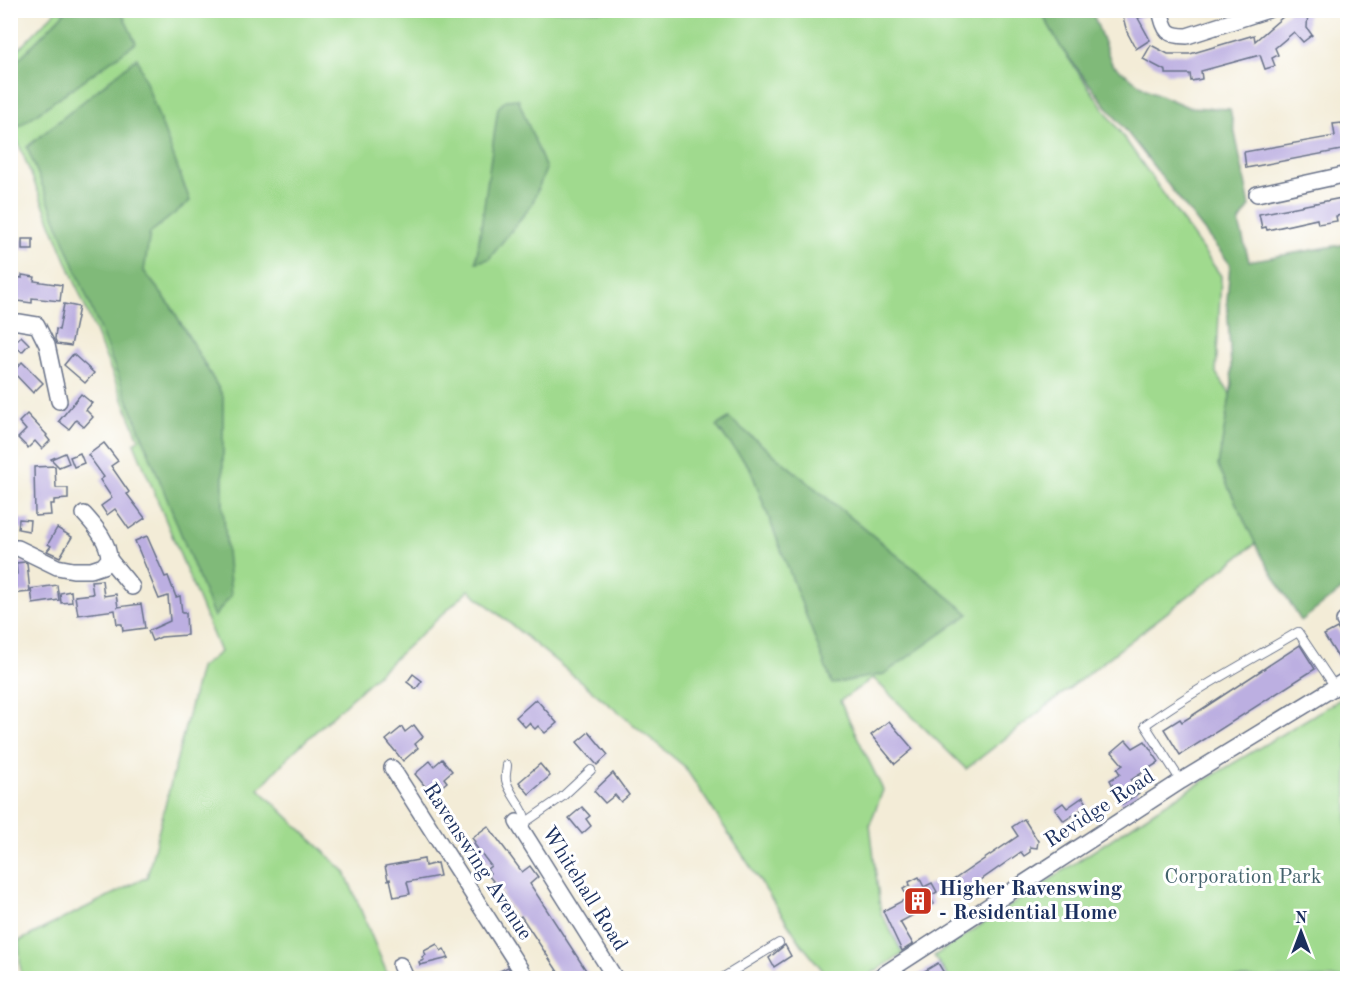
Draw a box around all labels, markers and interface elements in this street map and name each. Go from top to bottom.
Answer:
street label: Revidge Road [1041,766,1159,852]
street label: Ravenswing Avenue [419,780,535,944]
street label: Whitehall Road [537,823,631,955]
park label: Corporation Park [1164,867,1322,888]
place label: Higher Ravenswing - Residential Home [939,879,1123,924]
building icon: Higher Ravenswing - Residential Home [902,885,934,917]
north arrow [1271,902,1331,962]
text: N [1295,911,1308,927]

